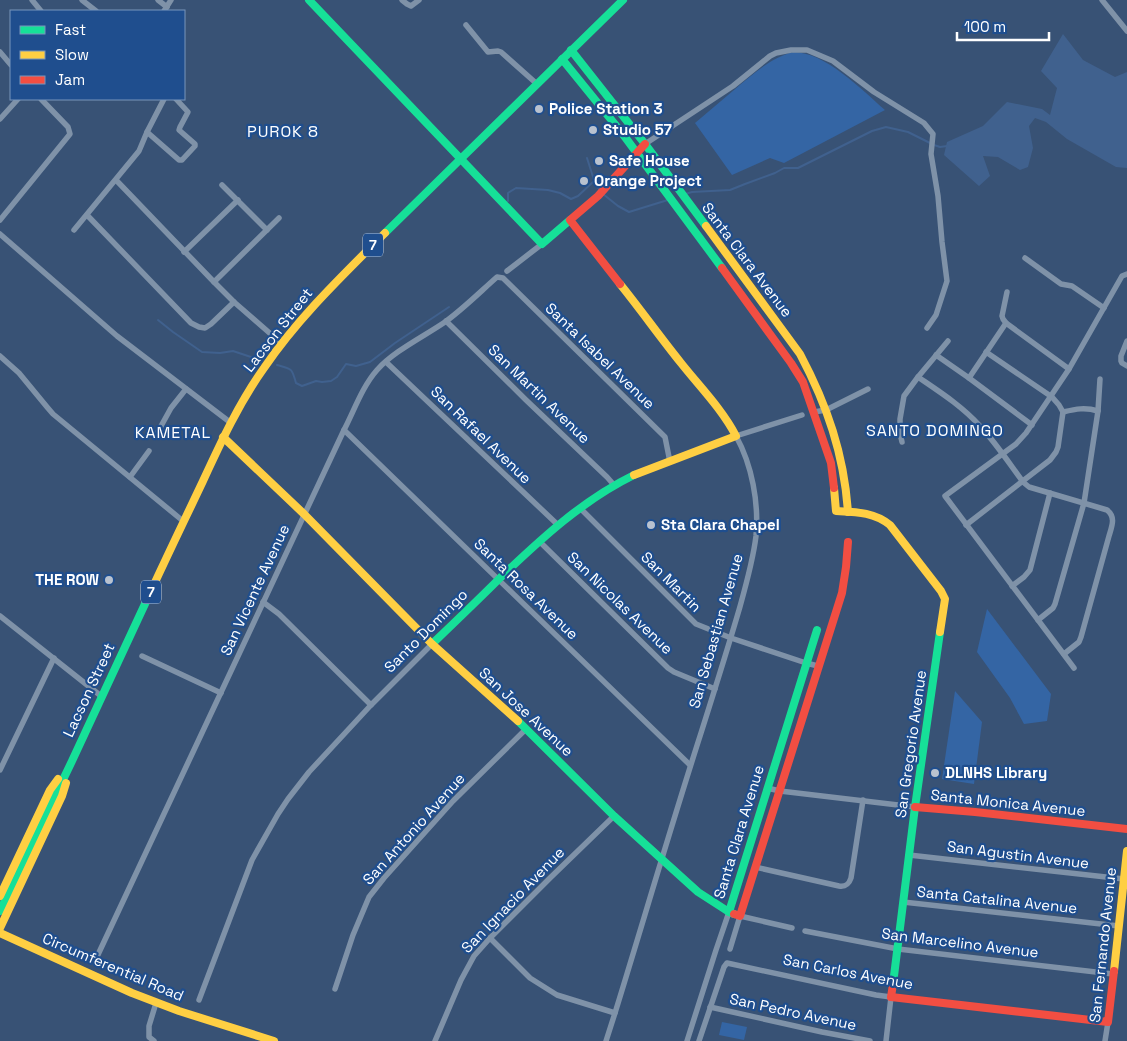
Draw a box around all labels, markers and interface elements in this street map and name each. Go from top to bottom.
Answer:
legend [10,10,185,100]
scale bar [957,10,1050,42]
text: 100 m [964,17,1006,36]
text: Fast [55,20,86,39]
text: Slow [55,45,89,64]
text: Jam [55,70,85,89]
place label: Police Station 3 [549,99,663,118]
marker: Police Station 3 [533,103,545,115]
place label: Studio 57 [603,120,672,139]
district label: PUROK 8 [247,121,319,142]
marker: Studio 57 [587,124,599,136]
place label: Safe House [609,151,690,170]
marker: Safe House [593,155,605,167]
place label: Orange Project [594,171,702,190]
marker: Orange Project [578,175,590,187]
street label: Santa Clara Avenue [698,199,797,321]
road number: 7 [363,234,383,256]
street label: Lacson Street [239,284,316,376]
street label: Santa Isabel Avenue [542,298,659,413]
street label: San Martin Avenue [484,340,594,447]
street label: San Rafael Avenue [427,382,536,488]
district label: SANTO DOMINGO [866,420,1004,441]
district label: KAMETAL [135,422,211,443]
place label: Sta Clara Chapel [661,515,780,534]
marker: Sta Clara Chapel [645,519,657,531]
street label: San Vicente Avenue [216,521,293,658]
street label: Santa Rosa Avenue [470,534,583,643]
street label: San Nicolas Avenue [564,547,677,658]
street label: San Martin [637,547,706,616]
street label: San Sebastian Avenue [684,551,747,710]
place label: THE ROW [35,570,100,589]
marker: THE ROW [103,574,115,586]
road number: 7 [141,580,161,604]
street label: Santo Domingo [380,585,471,676]
street label: Lacson Street [58,640,119,740]
street label: San Jose Avenue [475,663,578,760]
street label: San Gregorio Avenue [891,669,930,819]
street label: Santa Clara Avenue [709,763,768,901]
place label: DLNHS Library [945,763,1047,782]
marker: DLNHS Library [929,767,941,779]
street label: San Antonio Avenue [358,769,469,888]
street label: Santa Monica Avenue [930,785,1086,820]
street label: San Agustin Avenue [946,836,1090,873]
street label: San Ignacio Avenue [457,842,568,957]
street label: San Fernando Avenue [1085,866,1120,1024]
street label: Santa Catalina Avenue [916,882,1078,917]
street label: San Marcelino Avenue [880,923,1040,962]
street label: Circumferential Road [40,928,187,1005]
street label: San Carlos Avenue [781,950,915,993]
street label: San Pedro Avenue [728,989,859,1034]

